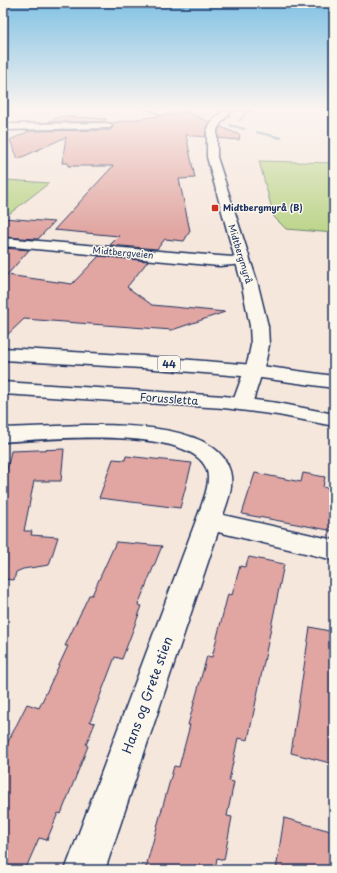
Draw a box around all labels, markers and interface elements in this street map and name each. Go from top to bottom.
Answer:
place label: Midtbergmyrå (B) [223,200,303,214]
marker: Midtbergmyrå (B) [210,203,220,213]
street label: Midtbergmyrå [225,222,257,286]
street label: Midtbergveien [92,242,154,262]
road number: 44 [158,356,180,372]
street label: Forussletta [139,388,199,409]
street label: Hans og Grete stien [116,633,177,756]

